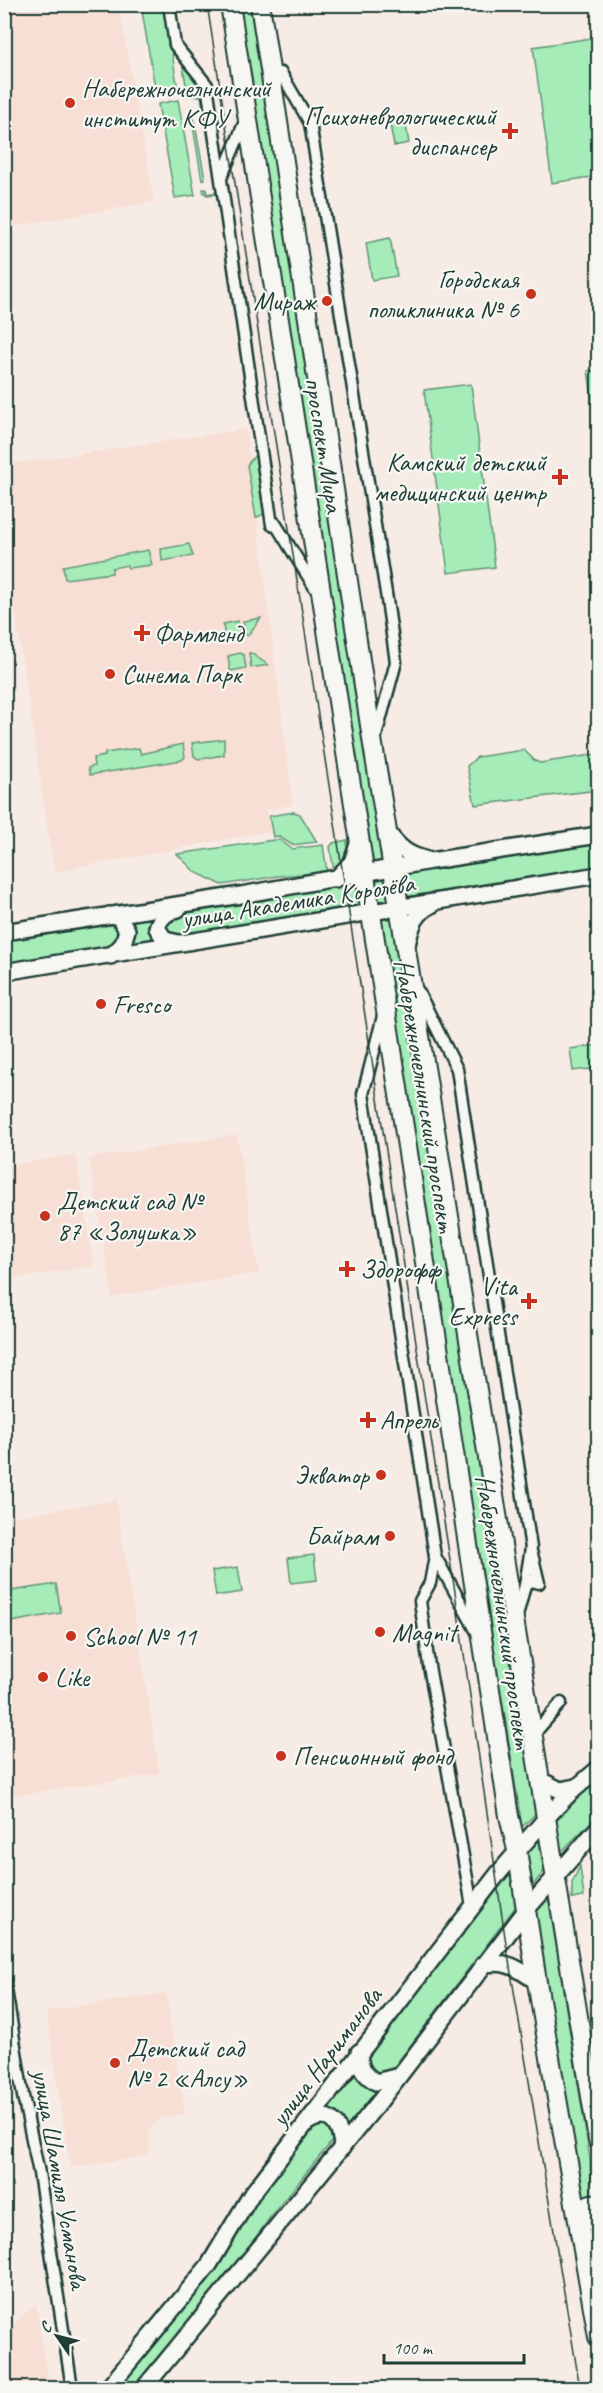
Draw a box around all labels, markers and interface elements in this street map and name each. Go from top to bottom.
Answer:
place label: Набережночелнинский институт КФУ [82,72,273,135]
marker: Набережночелнинский институт КФУ [63,96,77,110]
place label: Психоневрологический диспансер [304,100,498,163]
marker: Психоневрологический диспансер [501,122,519,140]
place label: Городская поликлиника № 6 [367,263,521,326]
place label: Мираж [253,285,318,318]
marker: Городская поликлиника № 6 [524,287,538,301]
marker: Мираж [320,294,334,308]
street label: проспект Мира [297,375,351,517]
place label: Камский детский медицинский центр [374,446,548,509]
marker: Камский детский медицинский центр [551,468,569,486]
place label: Фармленд [154,617,246,650]
marker: Фармленд [135,626,149,640]
place label: Синема Парк [122,658,244,691]
marker: Синема Парк [103,667,117,681]
street label: улица Академика Королёва [177,866,418,936]
street label: Набережночелнинский проспект [387,957,463,1237]
place label: Fresco [113,988,173,1021]
marker: Fresco [94,997,108,1011]
place label: Детский сад № 87 «Золушка» [57,1185,205,1248]
marker: Детский сад № 87 «Золушка» [38,1209,52,1223]
place label: Здорофф [360,1253,443,1286]
marker: Здорофф [338,1260,356,1278]
place label: Vita Express [449,1270,519,1333]
marker: Vita Express [522,1294,536,1308]
place label: Апрель [380,1404,440,1437]
marker: Апрель [361,1413,375,1427]
place label: Экватор [294,1459,370,1492]
marker: Экватор [374,1468,388,1482]
street label: Набережночелнинский проспект [468,1473,540,1753]
place label: Байрам [306,1520,380,1553]
marker: Байрам [383,1529,397,1543]
place label: Magnit [392,1616,460,1649]
place label: School № 11 [83,1620,198,1653]
marker: Magnit [373,1625,387,1639]
marker: School № 11 [64,1629,78,1643]
place label: Like [55,1661,91,1694]
marker: Like [36,1670,50,1684]
place label: Пенсионный фонд [293,1740,455,1773]
marker: Пенсионный фонд [274,1749,288,1763]
street label: улица Нариманова [262,1980,390,2135]
place label: Детский сад № 2 «Алсу» [127,2032,248,2095]
marker: Детский сад № 2 «Алсу» [108,2056,122,2070]
street label: улица Шамиля Усманова [24,2065,96,2294]
north arrow [27,2306,87,2366]
text: С [35,2317,57,2337]
scale bar [384,2327,524,2365]
text: 100 m [393,2337,434,2359]

